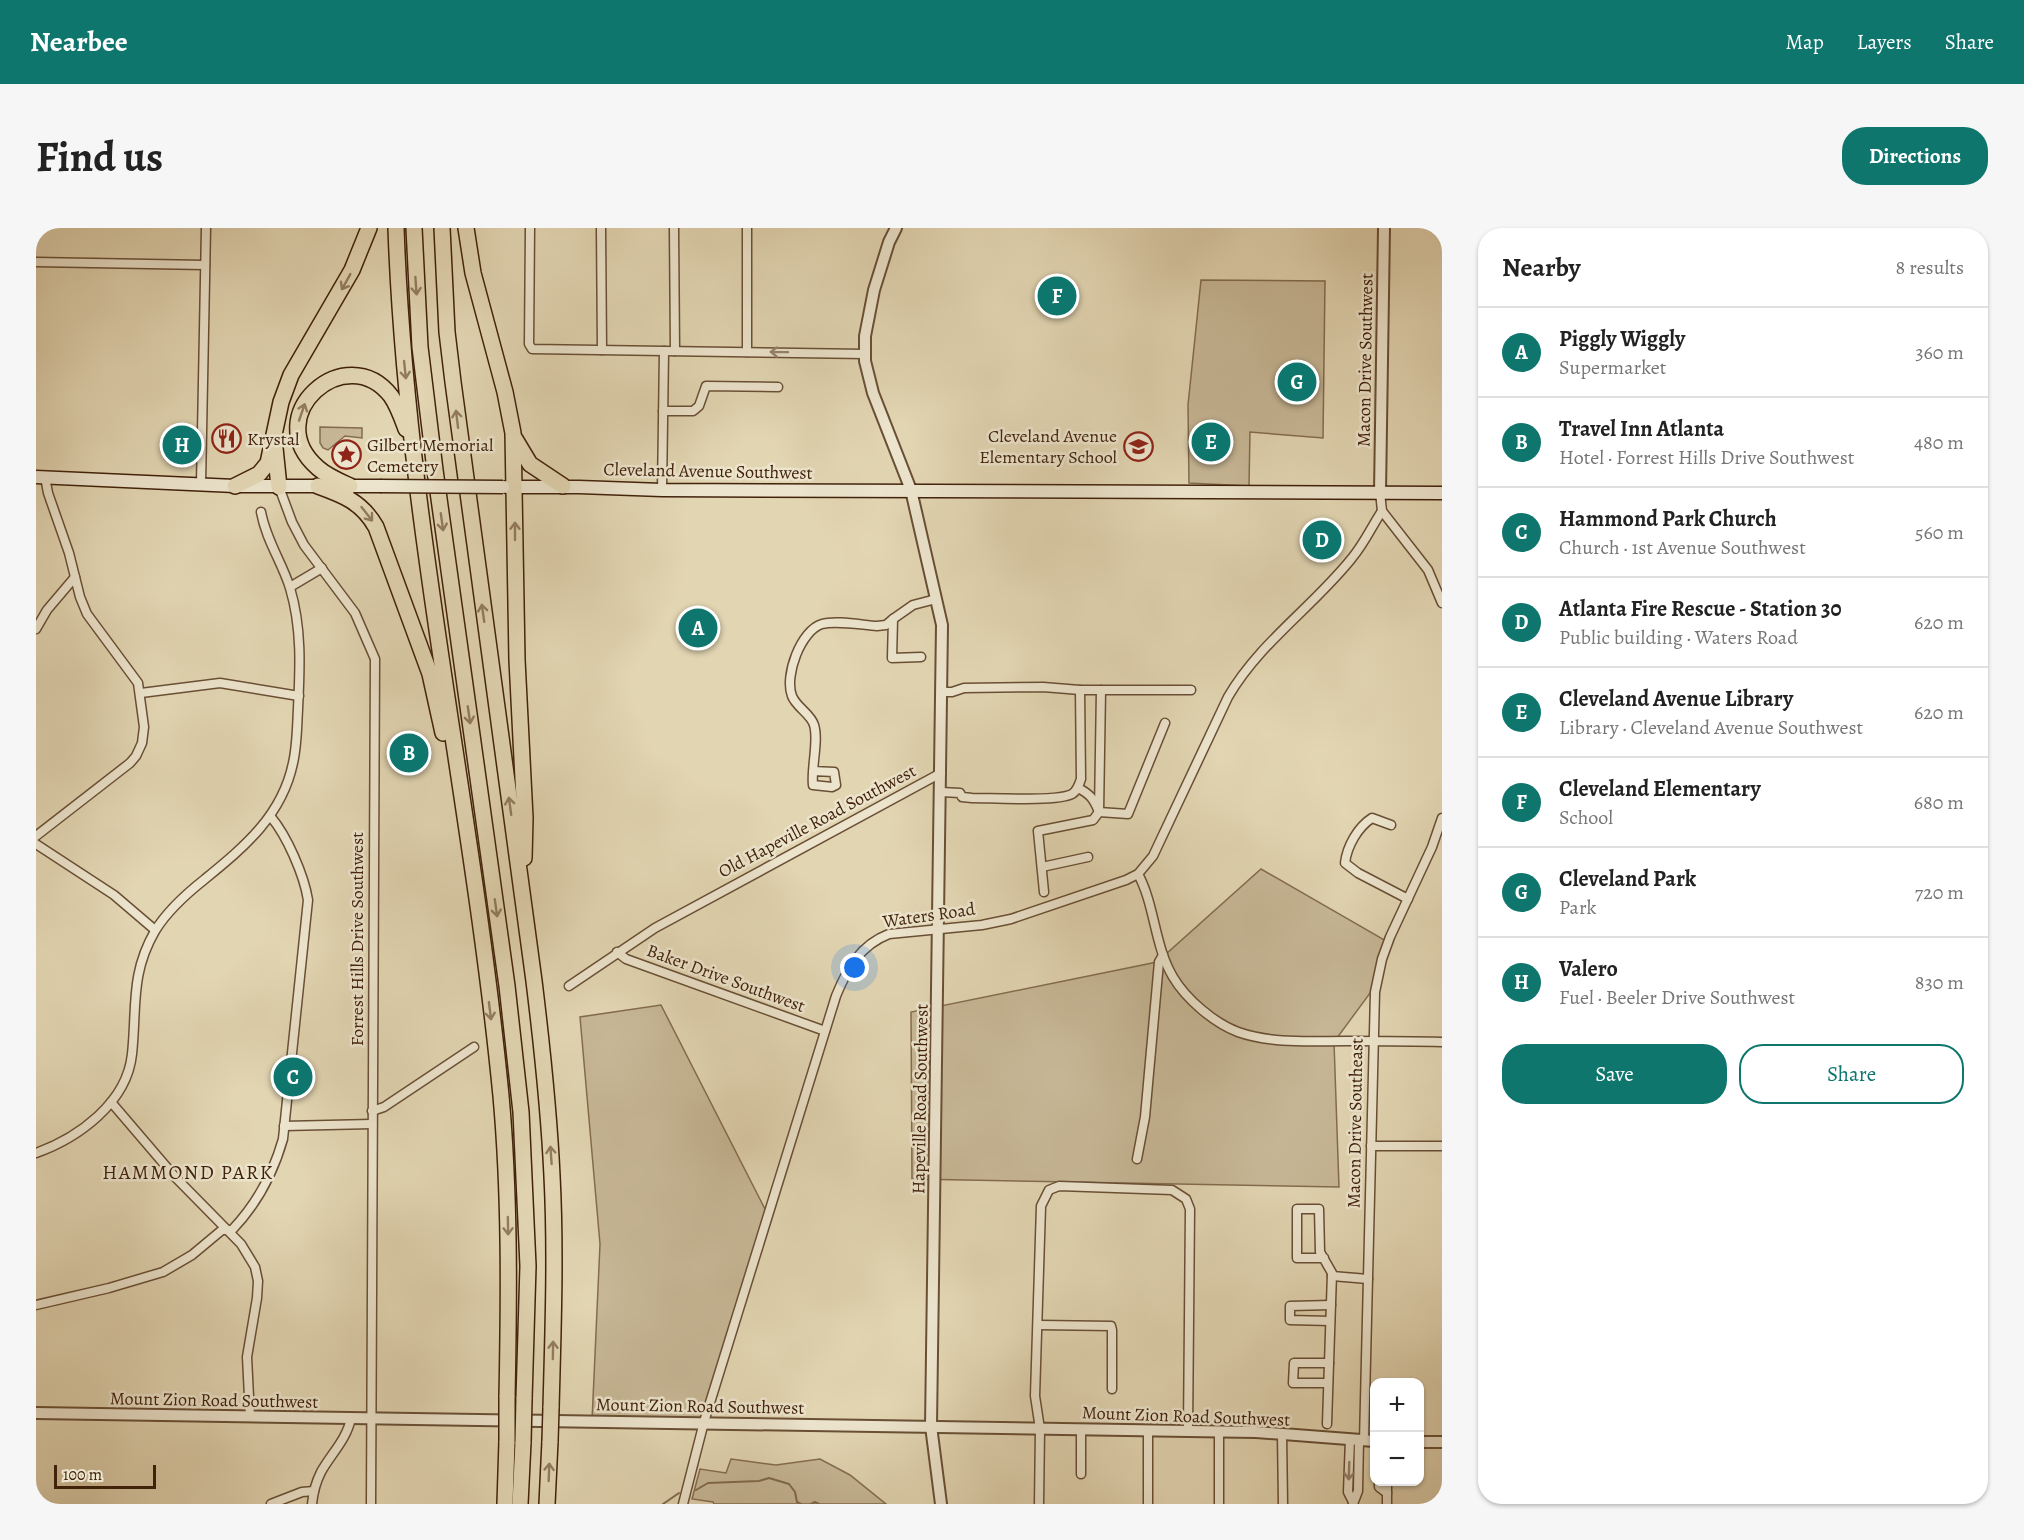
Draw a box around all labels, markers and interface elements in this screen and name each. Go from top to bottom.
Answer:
text: Nearbee [30,23,128,61]
text: Map [1785,28,1824,56]
text: Layers [1857,28,1912,56]
text: Share [1945,28,1994,56]
button: Directions [1842,127,1988,185]
text: Find us [36,128,163,185]
text: Nearby [1502,250,1581,285]
text: 8 results [1896,254,1964,281]
one-way arrow [340,272,351,290]
street label: Macon Drive Southwest [1351,273,1379,447]
pin: F [1038,274,1076,318]
one-way arrow [411,276,422,296]
text: Piggly Wiggly [1559,324,1685,354]
text: A [1515,339,1528,366]
text: 360 m [1915,339,1964,366]
one-way arrow [769,347,789,358]
text: Supermarket [1559,354,1666,381]
one-way arrow [400,360,411,380]
pin: G [1278,360,1316,404]
one-way arrow [297,403,308,421]
one-way arrow [452,410,463,430]
text: Travel Inn Atlanta [1559,414,1724,444]
pin: E [1192,420,1230,464]
pin: H [162,422,202,468]
restaurant icon: Krystal [210,423,242,455]
place label: Cleveland Avenue Elementary School [979,424,1118,469]
place label: Krystal [247,427,300,451]
text: B [1515,429,1528,456]
text: 480 m [1914,429,1964,456]
school or university icon: Cleveland Avenue Elementary School [1122,430,1154,462]
place label: Gilbert Memorial Cemetery [367,433,494,478]
place icon: Gilbert Memorial Cemetery [330,439,362,471]
text: Hotel · Forrest Hills Drive Southwest [1559,444,1854,471]
street label: Cleveland Avenue Southwest [603,457,813,485]
text: Hammond Park Church [1559,504,1777,534]
one-way arrow [361,506,374,522]
one-way arrow [437,512,448,531]
pin: D [1302,518,1342,562]
text: C [1515,519,1528,546]
text: 560 m [1915,519,1964,546]
one-way arrow [509,521,521,541]
text: Church · 1st Avenue Southwest [1559,534,1806,561]
text: Atlanta Fire Rescue - Station 30 [1559,594,1841,624]
one-way arrow [478,603,489,623]
pin: A [678,606,718,650]
text: D [1515,609,1528,636]
text: 620 m [1914,609,1964,636]
text: Public building · Waters Road [1559,624,1798,651]
text: Cleveland Avenue Library [1559,684,1793,714]
text: E [1516,699,1527,726]
text: 620 m [1914,699,1964,726]
one-way arrow [463,705,474,725]
text: Library · Cleveland Avenue Southwest [1559,714,1863,741]
pin: B [390,730,428,776]
street label: Old Hapeville Road Southwest [714,759,920,883]
text: Cleveland Elementary [1559,774,1761,804]
text: F [1516,789,1527,816]
text: 680 m [1914,789,1964,816]
one-way arrow [504,796,515,816]
text: School [1559,804,1613,831]
street label: Forrest Hills Drive Southwest [345,832,369,1046]
text: Cleveland Park [1559,864,1696,894]
text: G [1515,879,1528,906]
text: 720 m [1915,879,1964,906]
text: Park [1559,894,1597,921]
street label: Waters Road [880,897,977,933]
one-way arrow [490,898,501,918]
street label: Baker Drive Southwest [643,938,809,1018]
your location [840,953,869,982]
text: Valero [1559,954,1618,984]
text: H [1514,969,1529,996]
text: 830 m [1915,969,1964,996]
text: Fuel · Beeler Drive Southwest [1559,984,1795,1011]
one-way arrow [485,1001,496,1020]
street label: Hapeville Road Southwest [906,1004,934,1194]
street label: Macon Drive Southeast [1342,1038,1368,1208]
button: Save [1502,1044,1727,1104]
button: Share [1739,1044,1964,1104]
pin: C [274,1054,312,1100]
one-way arrow [545,1145,556,1165]
district label: HAMMOND PARK [102,1159,274,1186]
one-way arrow [502,1216,514,1236]
one-way arrow [547,1340,558,1360]
map controls [1370,1378,1424,1486]
button: + [1370,1378,1424,1432]
street label: Mount Zion Road Southwest [110,1386,318,1414]
street label: Mount Zion Road Southwest [596,1392,804,1420]
street label: Mount Zion Road Southwest [1081,1400,1291,1432]
button: − [1370,1432,1424,1486]
one-way arrow [1343,1461,1354,1481]
scale bar [54,1462,156,1490]
one-way arrow [543,1463,554,1483]
text: 100 m [63,1464,102,1486]

